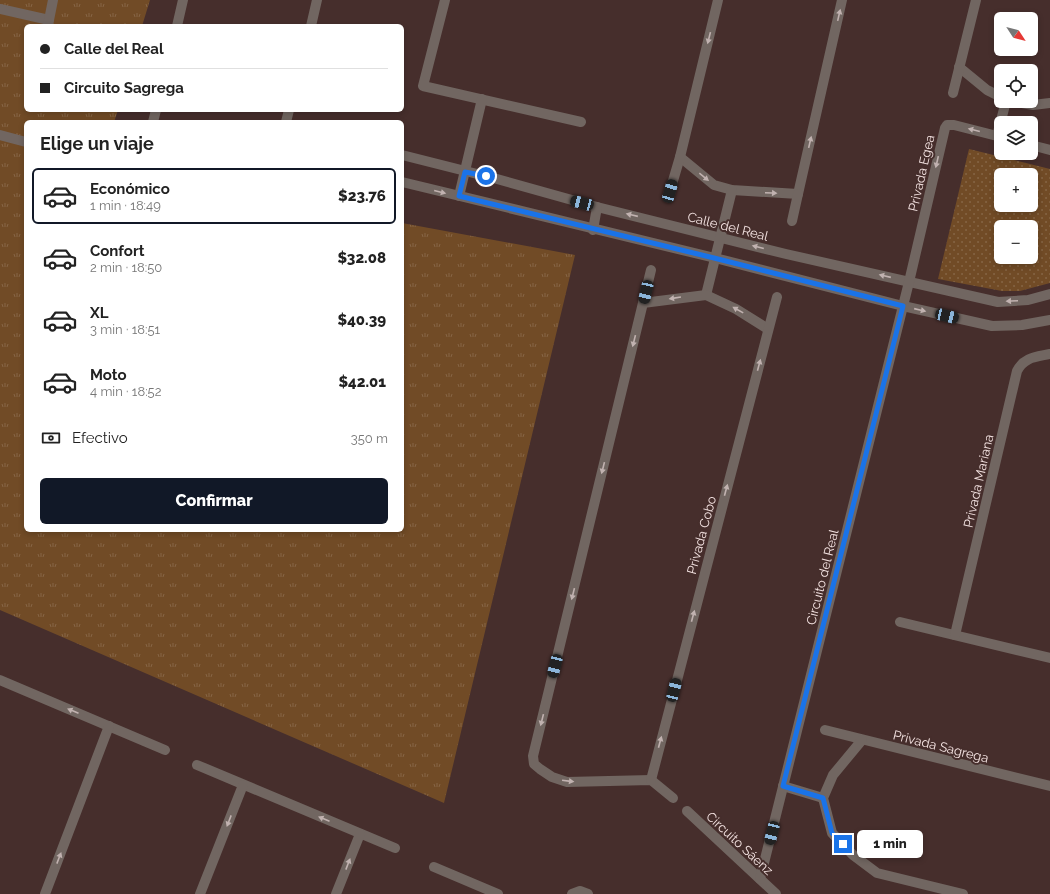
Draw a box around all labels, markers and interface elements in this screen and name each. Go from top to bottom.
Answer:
one-way arrow [836,9,842,21]
north arrow [994,12,1038,56]
map controls [994,12,1038,264]
one-way arrow [706,32,712,44]
text: Calle del Real [64,40,164,58]
button: locate [994,64,1038,108]
text: Circuito Sagrega [64,79,184,97]
button: layers [994,116,1038,160]
one-way arrow [968,127,980,133]
text: Elige un viaje [40,133,154,154]
street label: Privada Egea [905,133,938,213]
one-way arrow [808,136,814,148]
one-way arrow [934,156,940,168]
route start [477,167,495,185]
button: + [994,168,1038,212]
one-way arrow [699,173,709,181]
icon: car [42,178,78,214]
car [661,178,679,204]
text: Económico [90,180,170,198]
text: $23.76 [338,187,386,205]
one-way arrow [434,189,446,195]
one-way arrow [765,189,777,196]
car [569,194,595,212]
text: 1 min · 18:49 [90,198,161,213]
street label: Calle del Real [686,209,770,244]
one-way arrow [626,212,638,218]
button: − [994,220,1038,264]
icon: car [42,240,78,276]
text: Confort [90,242,144,260]
one-way arrow [752,243,764,249]
text: $32.08 [337,249,386,267]
text: 2 min · 18:50 [90,260,162,275]
one-way arrow [879,273,891,279]
car [637,279,655,305]
one-way arrow [669,296,681,302]
one-way arrow [1006,298,1018,305]
icon: car [42,302,78,338]
text: XL [90,304,108,322]
one-way arrow [732,307,744,314]
one-way arrow [913,307,926,313]
car [934,307,960,325]
text: $40.39 [338,311,386,329]
text: 3 min · 18:51 [90,322,160,337]
one-way arrow [631,335,637,347]
one-way arrow [756,358,762,370]
icon: car [42,364,78,400]
text: Moto [90,366,127,384]
text: $42.01 [338,373,386,391]
text: 4 min · 18:52 [90,384,161,399]
icon: cash [40,427,62,449]
text: Efectivo [72,429,128,447]
text: 350 m [351,431,388,446]
street label: Privada Mariana [960,433,997,529]
one-way arrow [600,461,606,474]
button: Confirmar [40,478,388,524]
one-way arrow [723,484,729,496]
street label: Privada Cobo [684,494,719,576]
street label: Circuito del Real [803,527,842,626]
one-way arrow [569,588,575,600]
one-way arrow [690,610,696,622]
car [546,653,564,679]
car [665,677,683,703]
one-way arrow [67,707,79,713]
one-way arrow [539,714,545,726]
street label: Privada Sagrega [892,727,990,766]
one-way arrow [658,736,664,748]
one-way arrow [562,778,574,784]
street label: Circuito Sáenz [703,809,776,878]
one-way arrow [225,815,231,827]
one-way arrow [318,816,329,822]
car [763,820,781,846]
callout: 1 min [857,830,923,858]
route end [834,835,852,853]
text: 1 min [873,836,907,851]
one-way arrow [56,851,62,863]
one-way arrow [345,858,351,870]

